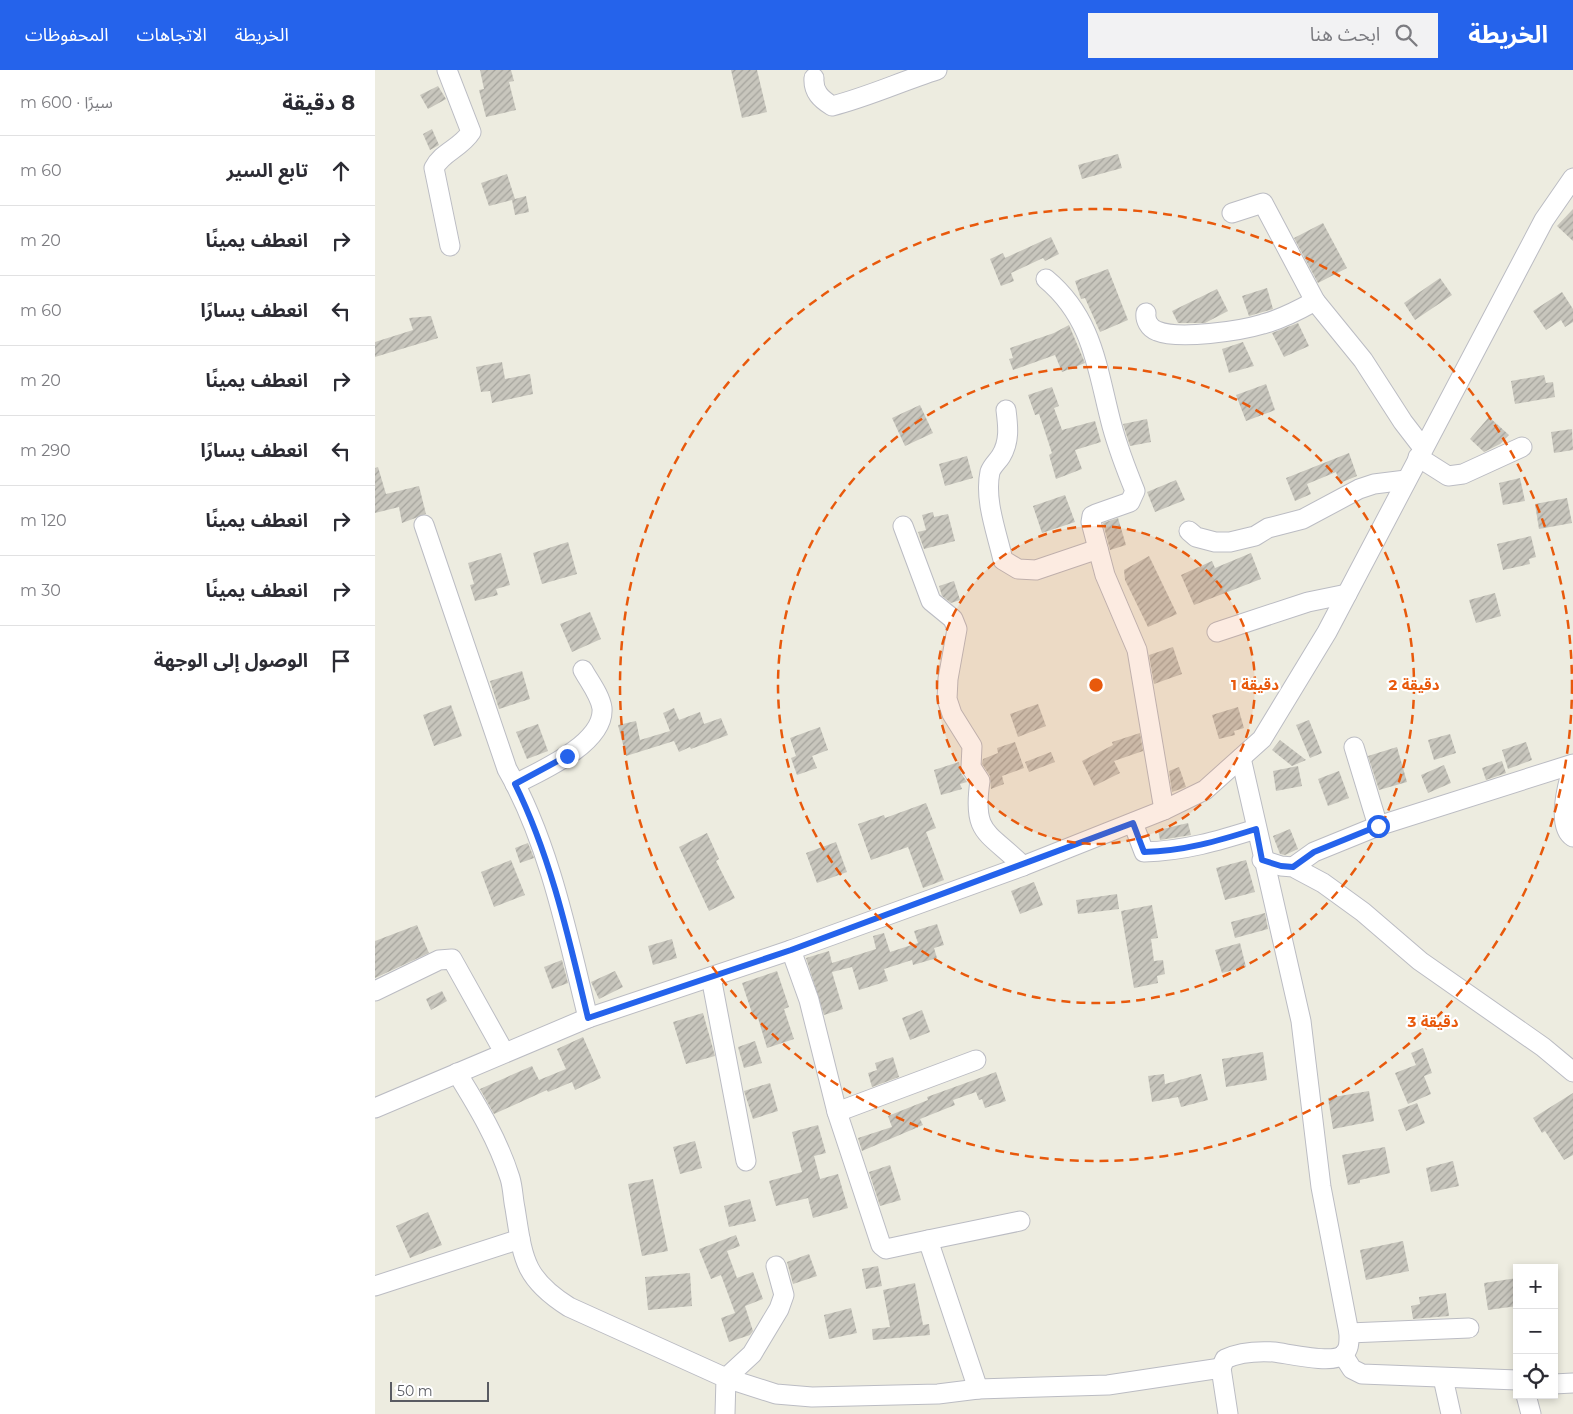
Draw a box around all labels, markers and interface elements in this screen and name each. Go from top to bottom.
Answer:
search box [1088,13,1438,58]
text: الخريطة [1468,20,1548,49]
icon: search [1392,21,1420,49]
text: ابحث هنا [1310,23,1380,46]
text: المحفوظات [25,24,109,46]
text: الاتجاهات [137,24,207,46]
text: الخريطة [235,24,289,46]
text: 8 دقيقة [282,90,355,115]
text: سيرًا · 600 m [20,93,113,112]
icon: ahead [327,157,355,185]
text: تابع السير [226,159,308,182]
text: 60 m [20,161,62,180]
icon: right [327,227,355,255]
text: انعطف يمينًا [205,229,308,252]
text: 20 m [20,231,61,250]
icon: left [327,297,355,325]
text: انعطف يسارًا [201,299,308,322]
text: 60 m [20,301,62,320]
icon: right [327,367,355,395]
text: انعطف يمينًا [205,369,308,392]
text: 20 m [20,371,61,390]
icon: left [327,437,355,465]
text: انعطف يسارًا [201,439,308,462]
text: 290 m [20,441,71,460]
icon: right [327,507,355,535]
text: انعطف يمينًا [205,509,308,532]
text: 120 m [20,511,67,530]
icon: right [327,577,355,605]
text: انعطف يمينًا [205,579,308,602]
text: 30 m [20,581,61,600]
icon: arrive [327,647,355,675]
text: الوصول إلى الوجهة [154,649,308,672]
text: 1 دقيقة [1231,675,1279,694]
text: 2 دقيقة [1389,675,1440,694]
centre of rings [1087,676,1105,694]
route end [556,745,579,768]
route start [1367,815,1390,838]
text: 3 دقيقة [1407,1012,1459,1031]
map controls [1513,1264,1558,1399]
button: + [1513,1264,1558,1309]
button: − [1513,1309,1558,1354]
button: locate [1513,1354,1558,1399]
scale bar [390,1379,489,1402]
text: 50 m [397,1382,433,1400]

